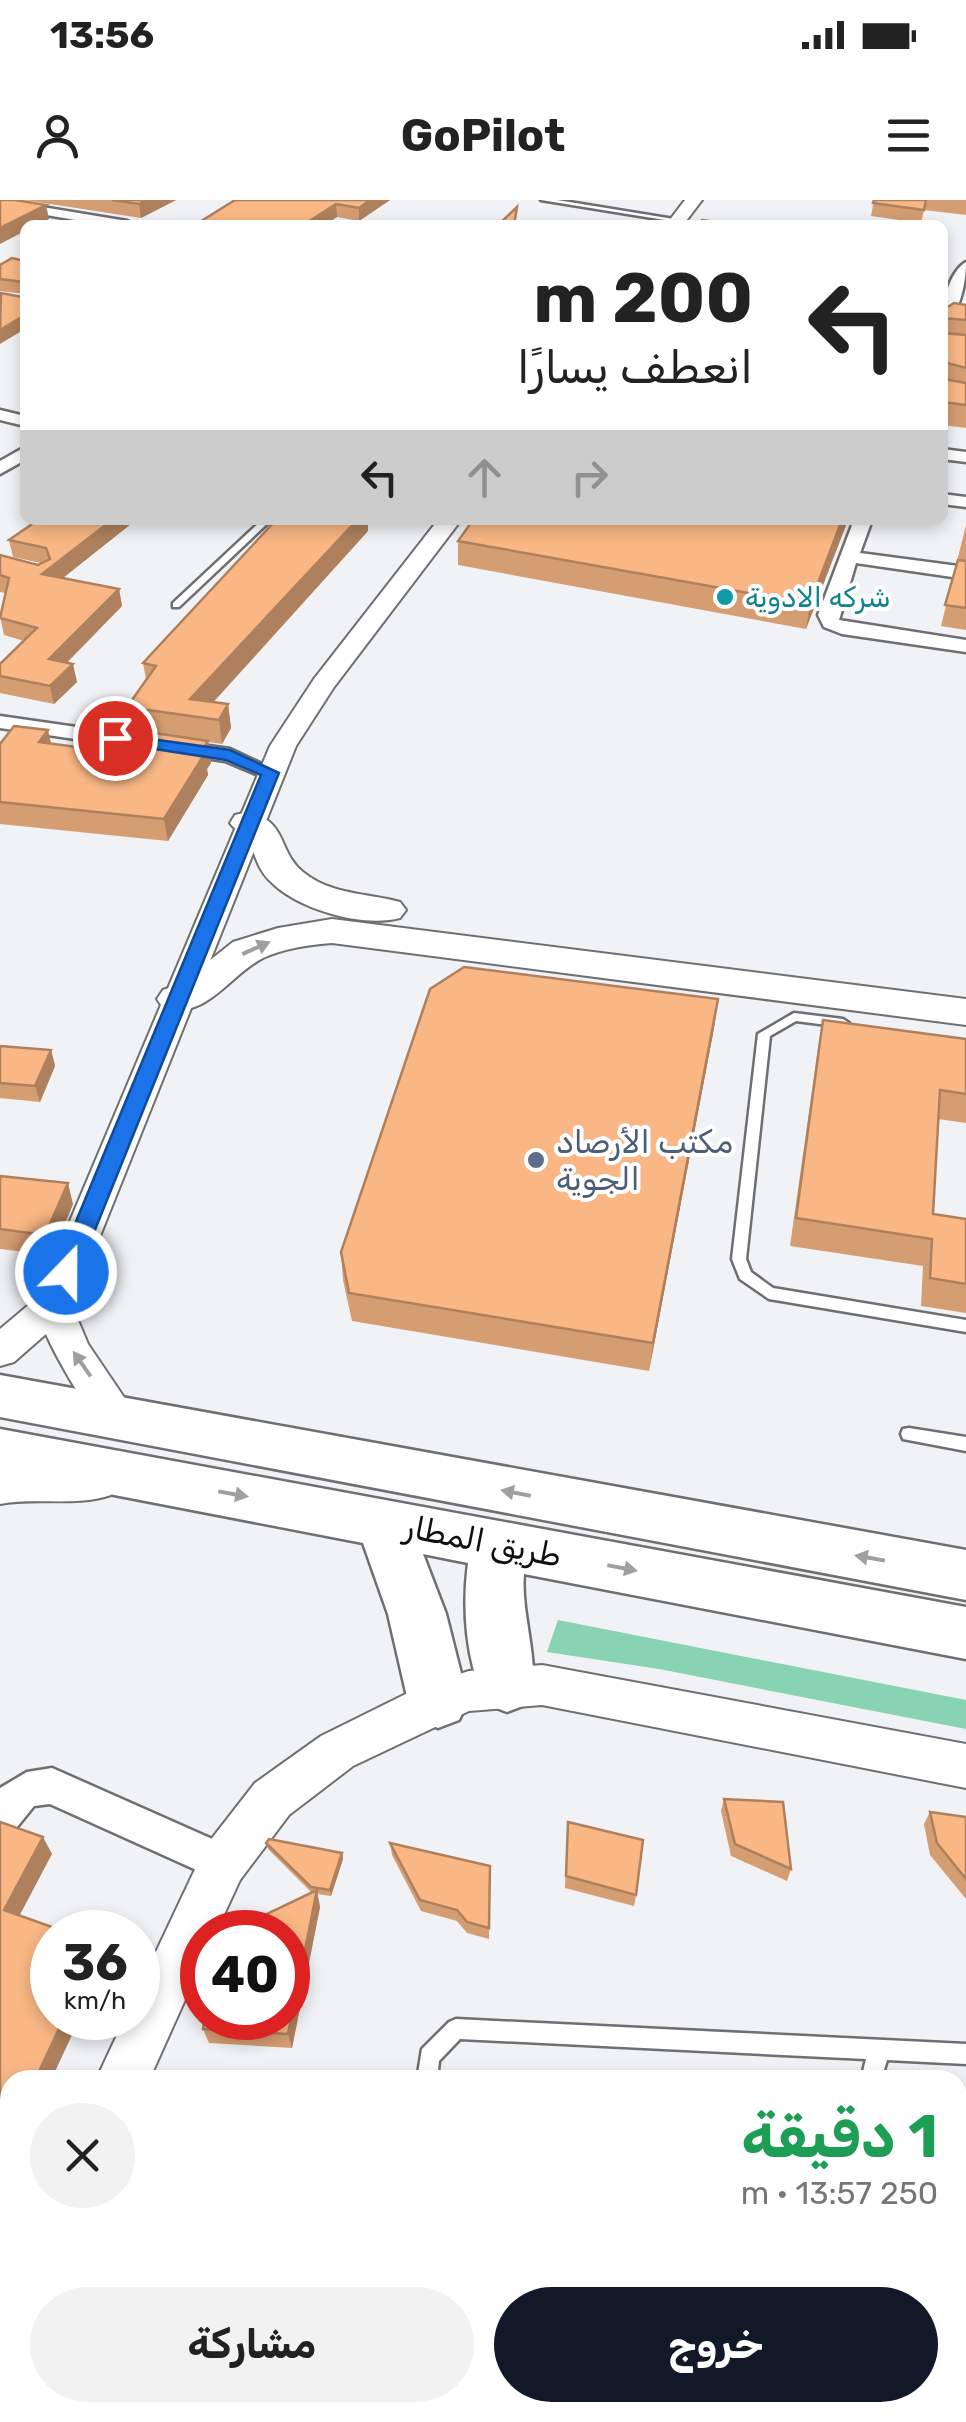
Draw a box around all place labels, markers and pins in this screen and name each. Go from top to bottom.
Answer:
place label: شركه الادوية [745,581,891,614]
marker: شركه الادوية [714,586,736,608]
pin [73,696,158,781]
place label: مكتب الأرصاد الجوية [556,1123,733,1198]
marker: مكتب الأرصاد الجوية [525,1149,547,1171]

